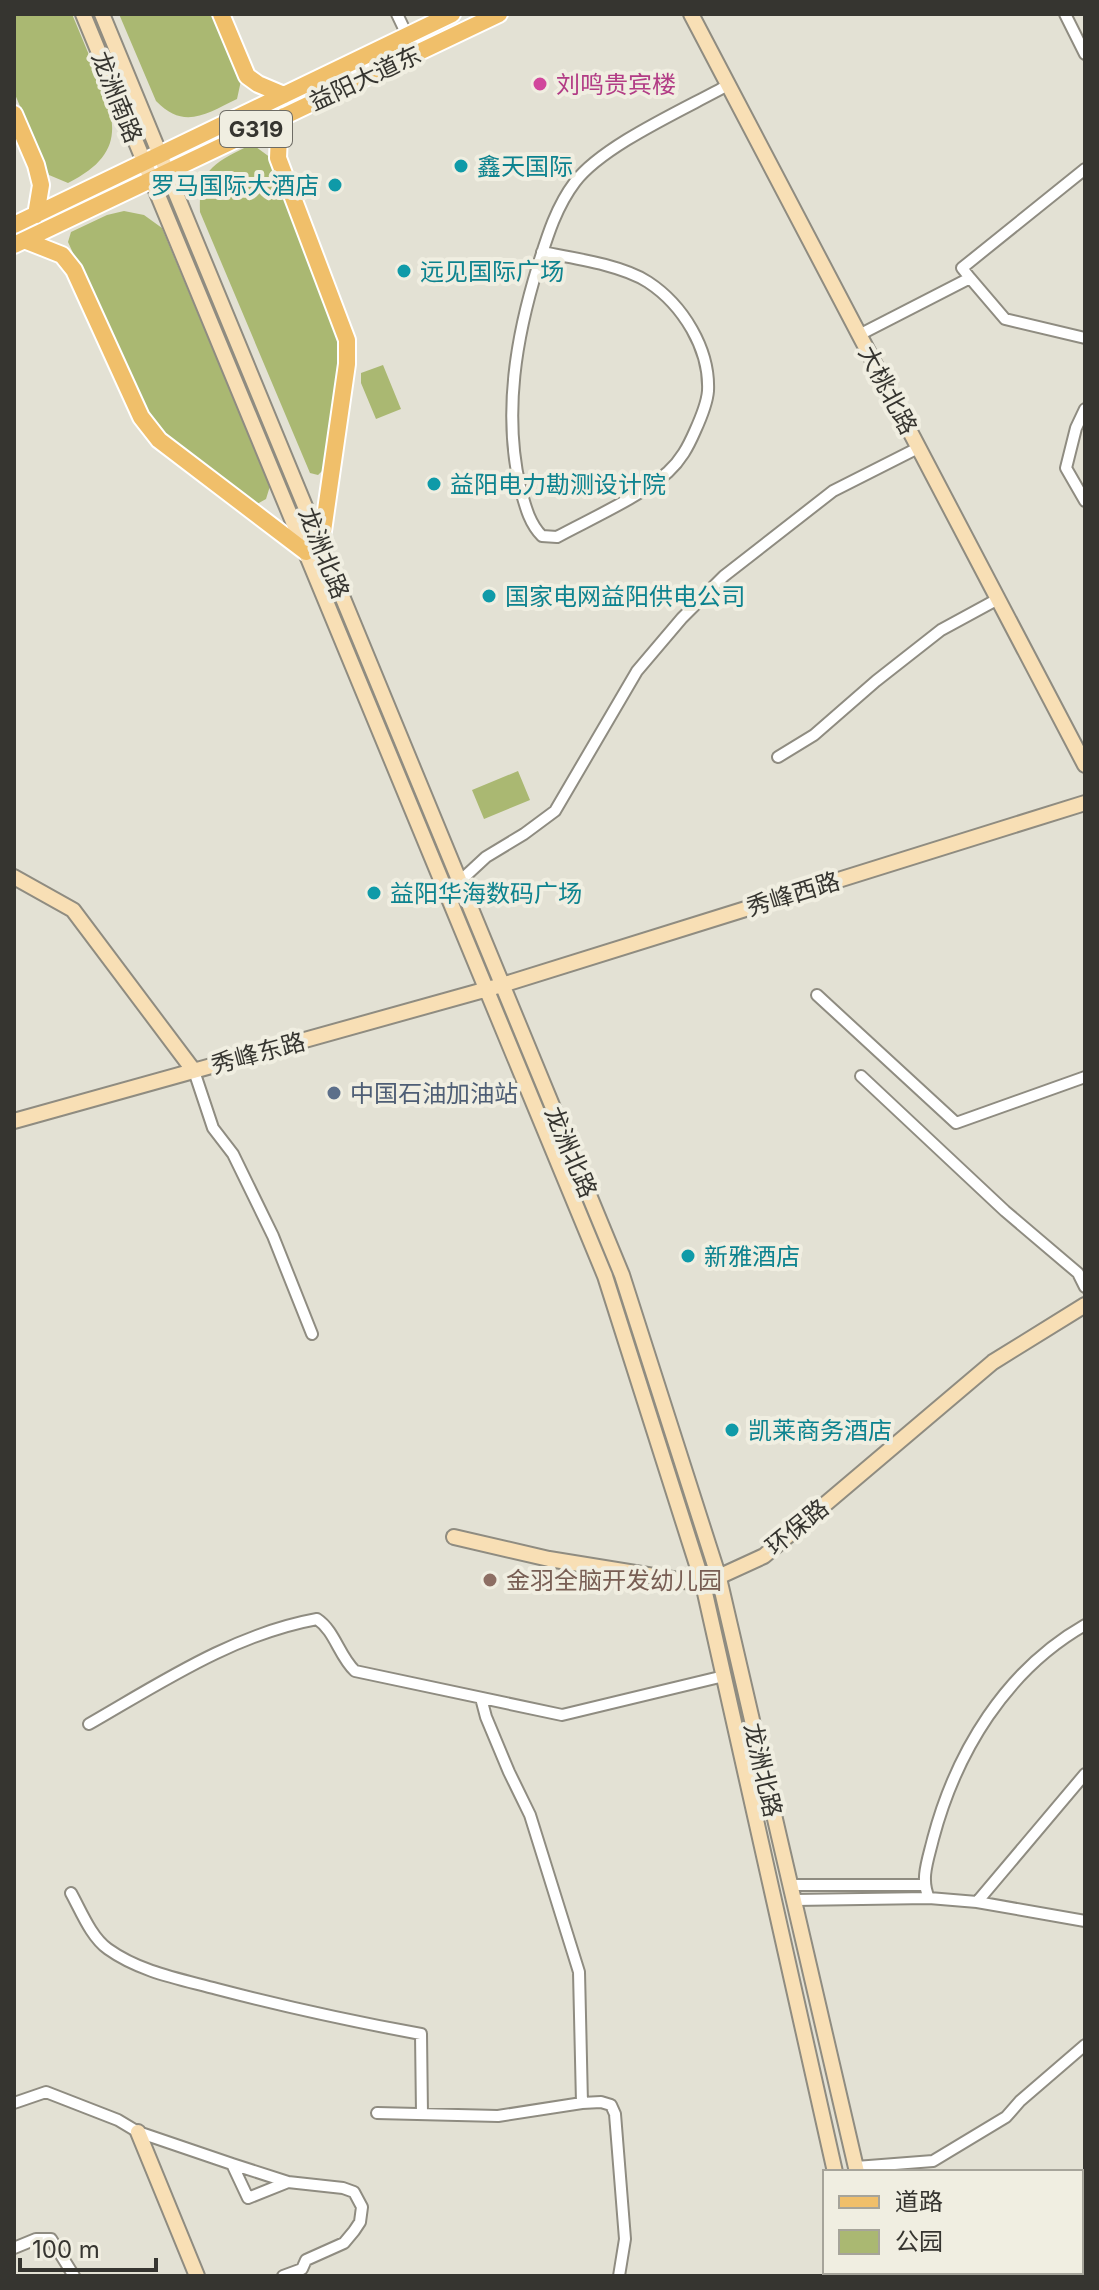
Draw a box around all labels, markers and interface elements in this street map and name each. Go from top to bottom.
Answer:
street label: 益阳大道东 [304,40,426,116]
street label: 龙洲南路 [86,47,148,147]
place label: 刘鸣贵宾楼 [556,70,676,99]
marker: 刘鸣贵宾楼 [531,75,549,93]
road number: G319 [220,111,292,147]
place label: 鑫天国际 [477,152,573,181]
marker: 鑫天国际 [452,157,470,175]
place label: 罗马国际大酒店 [151,171,319,200]
marker: 罗马国际大酒店 [326,176,344,194]
place label: 远见国际广场 [420,257,564,286]
marker: 远见国际广场 [395,262,413,280]
street label: 大桃北路 [853,341,923,439]
place label: 益阳电力勘测设计院 [450,470,666,499]
marker: 益阳电力勘测设计院 [425,475,443,493]
street label: 龙洲北路 [293,503,355,603]
place label: 国家电网益阳供电公司 [505,582,745,611]
marker: 国家电网益阳供电公司 [480,587,498,605]
street label: 秀峰西路 [743,866,843,922]
place label: 益阳华海数码广场 [390,879,582,908]
marker: 益阳华海数码广场 [365,884,383,902]
street label: 秀峰东路 [208,1027,308,1079]
place label: 中国石油加油站 [350,1079,518,1108]
marker: 中国石油加油站 [325,1084,343,1102]
street label: 龙洲北路 [539,1102,603,1202]
place label: 新雅酒店 [704,1242,800,1271]
marker: 新雅酒店 [679,1247,697,1265]
place label: 凯莱商务酒店 [748,1416,892,1445]
marker: 凯莱商务酒店 [723,1421,741,1439]
street label: 环保路 [760,1493,834,1561]
place label: 金羽全脑开发幼儿园 [506,1566,722,1595]
marker: 金羽全脑开发幼儿园 [481,1571,499,1589]
street label: 龙洲北路 [738,1720,788,1820]
legend [823,2170,1083,2274]
text: 道路 [895,2187,943,2216]
scale bar [20,2222,156,2272]
text: 公园 [895,2227,943,2256]
text: 100 m [32,2235,100,2264]

